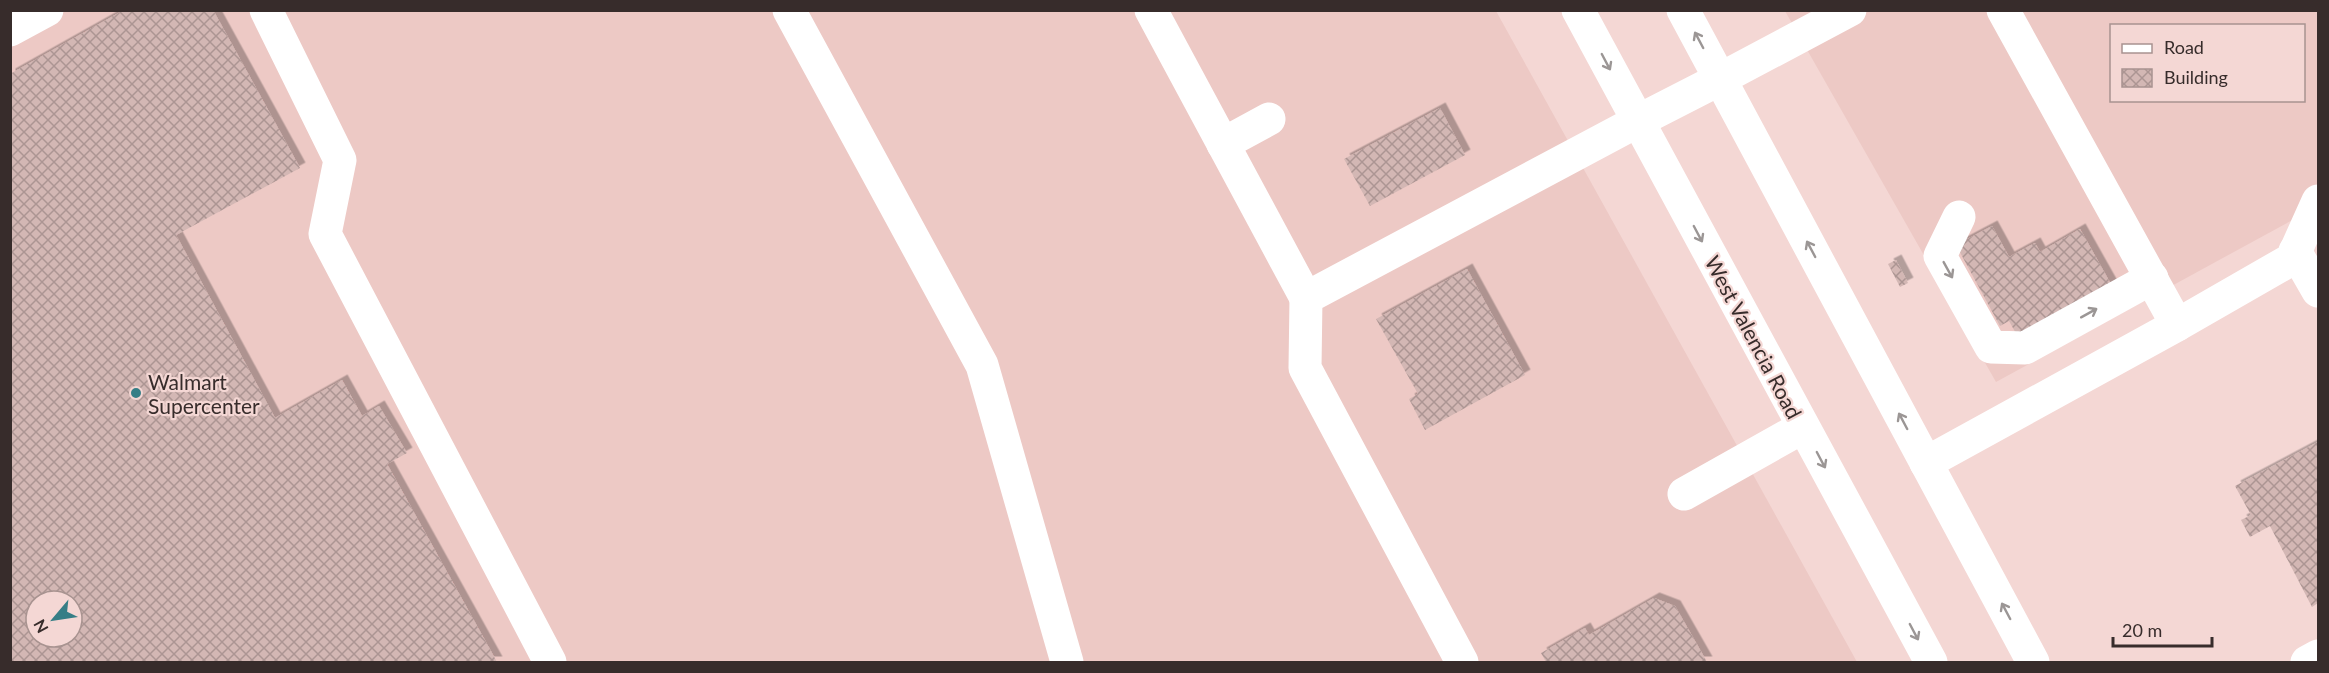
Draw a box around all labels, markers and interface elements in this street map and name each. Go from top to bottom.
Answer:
legend [2110,24,2305,102]
one-way arrow [1693,32,1704,50]
text: Road [2164,36,2204,58]
one-way arrow [1600,53,1612,70]
text: Building [2164,66,2228,88]
one-way arrow [1693,224,1704,242]
one-way arrow [1805,241,1817,258]
street label: West Valencia Road [1700,251,1808,423]
one-way arrow [1942,261,1954,278]
one-way arrow [2079,307,2097,318]
place label: Walmart Supercenter [148,369,260,418]
marker: Walmart Supercenter [129,386,143,400]
one-way arrow [1897,412,1908,430]
one-way arrow [1816,451,1827,469]
north arrow [24,589,84,649]
one-way arrow [2000,603,2012,620]
scale bar [2113,610,2212,648]
text: N [29,617,52,637]
text: 20 m [2122,619,2162,641]
one-way arrow [1908,623,1920,640]

